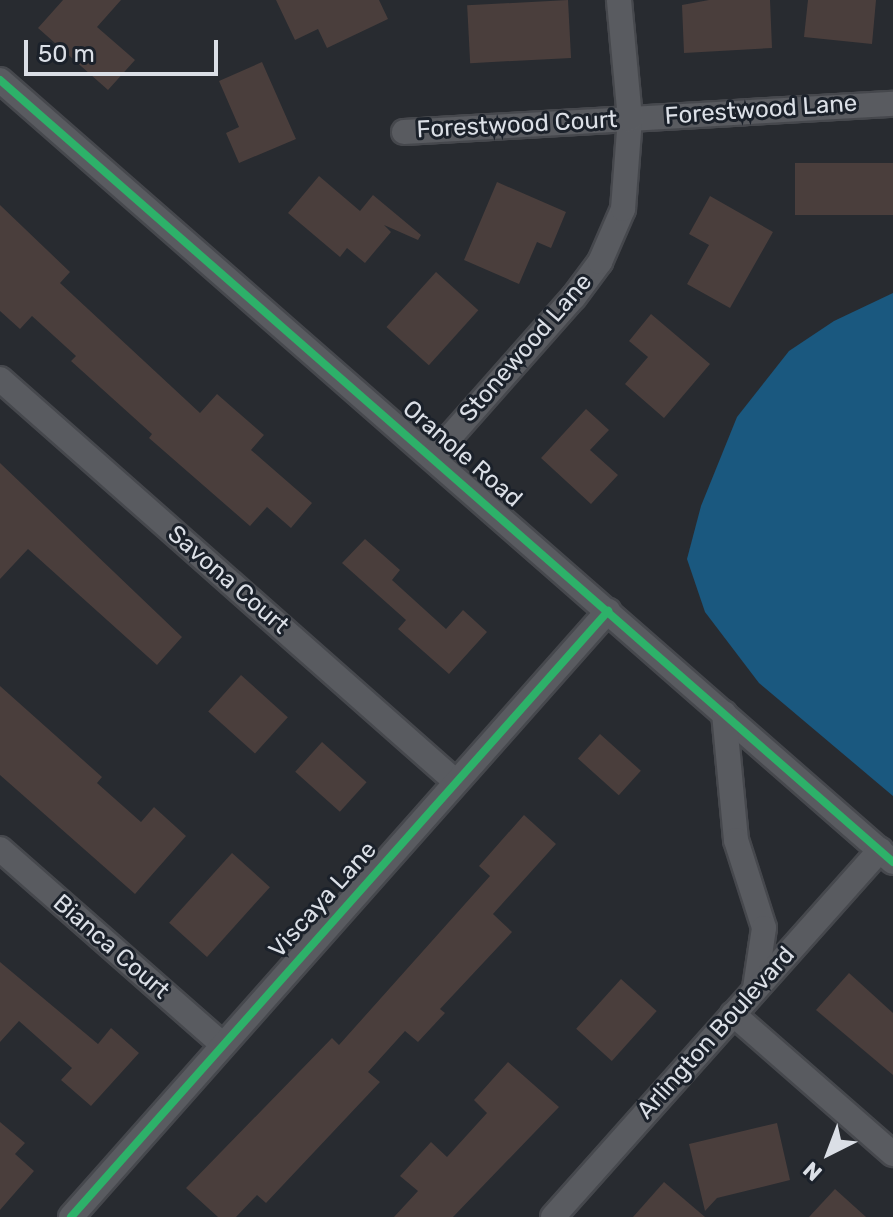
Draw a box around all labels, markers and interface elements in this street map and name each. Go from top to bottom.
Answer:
scale bar [28,24,222,74]
text: 50 m [38,40,95,68]
street label: Forestwood Lane [664,89,858,131]
street label: Forestwood Court [416,105,618,145]
street label: Stonewood Lane [454,268,598,428]
street label: Oranole Road [396,394,528,514]
street label: Savona Court [162,520,294,640]
street label: Viscaya Lane [263,836,383,964]
street label: Bianca Court [47,889,175,1005]
street label: Arlington Boulevard [631,941,801,1125]
north arrow [789,1113,869,1193]
text: N [798,1156,828,1187]

